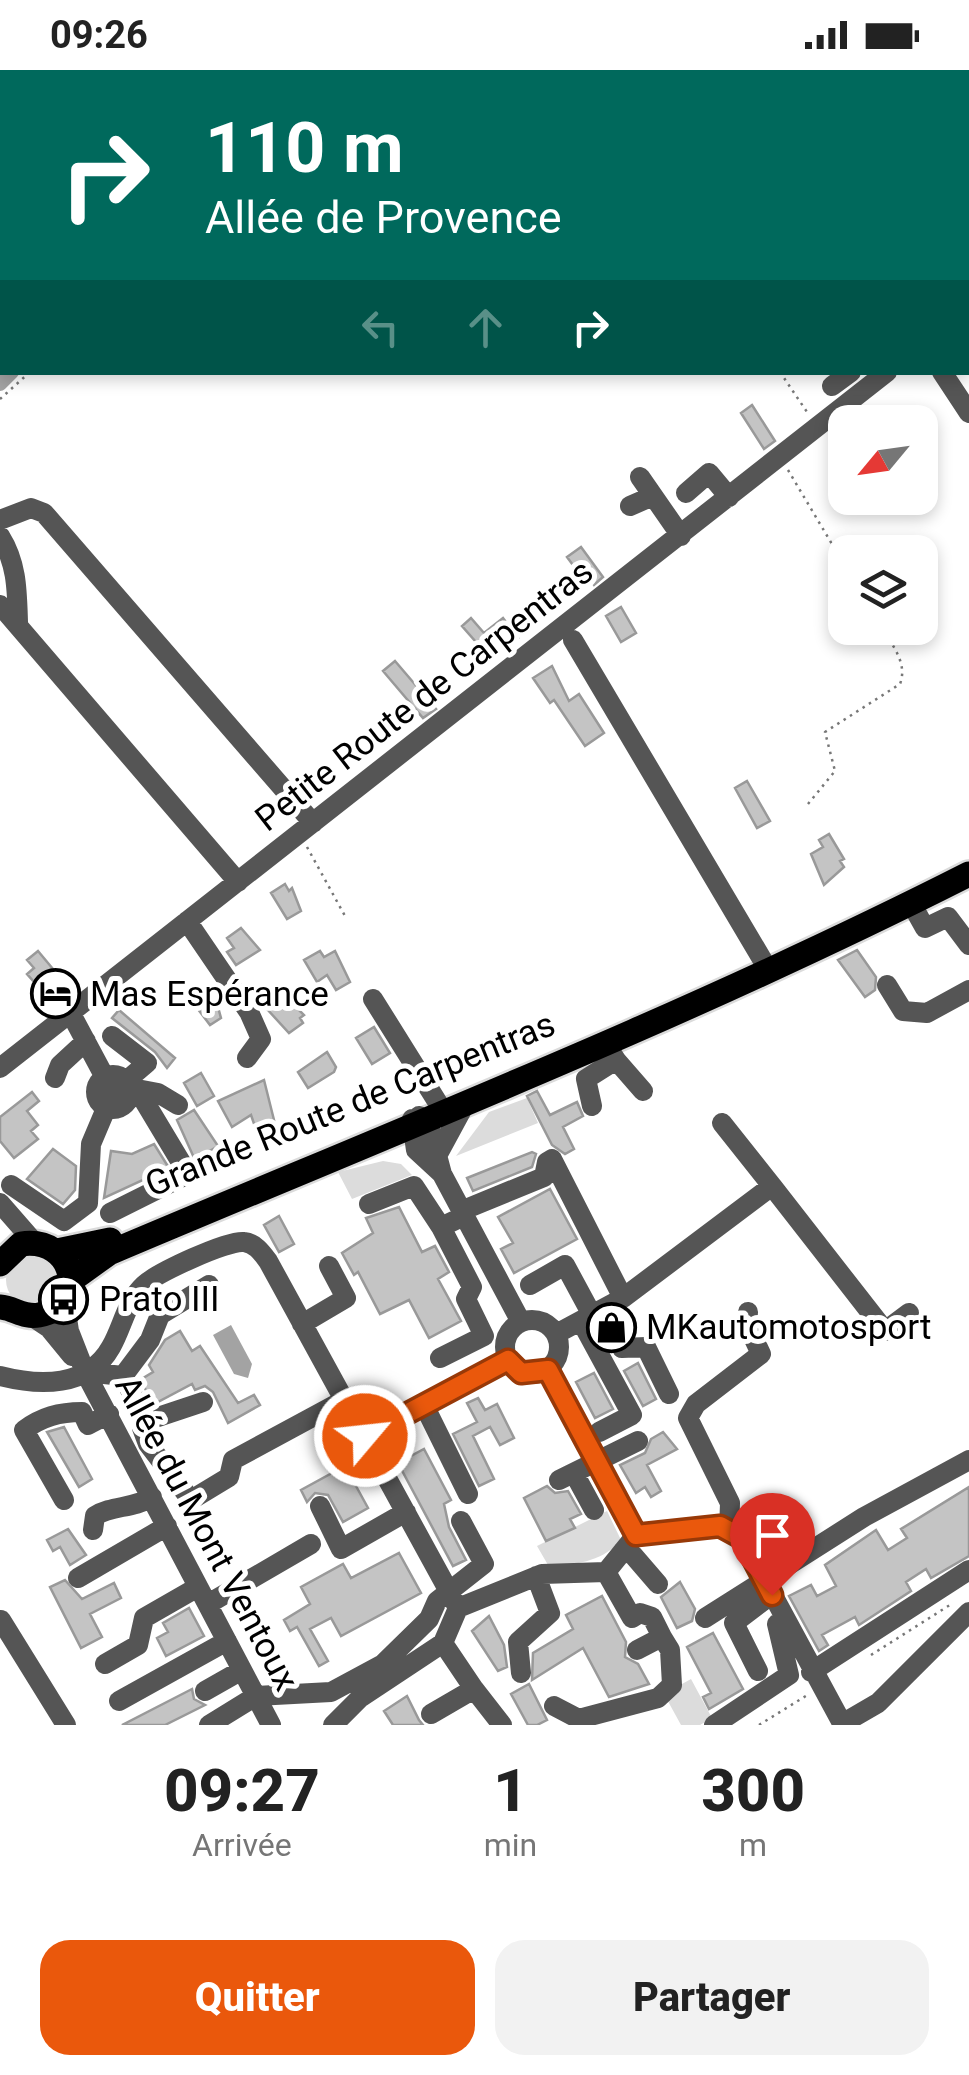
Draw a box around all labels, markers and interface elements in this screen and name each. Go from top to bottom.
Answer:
text: 09:26 [50,13,148,57]
text: 110 m [205,107,404,189]
icon: right [40,110,170,240]
text: Allée de Provence [205,191,562,244]
icon: left [353,300,408,355]
icon: ahead [458,300,513,355]
icon: right [563,300,618,355]
north arrow [828,405,938,515]
map controls [828,405,938,645]
button: layers [828,535,938,645]
street label: Petite Route de Carpentras [248,551,601,840]
hotel icon: Mas Espérance [29,968,81,1020]
place label: Mas Espérance [90,974,329,1015]
street label: Grande Route de Carpentras [140,1003,561,1205]
bus stop icon: Prato III [38,1273,90,1325]
place label: Prato III [99,1279,220,1320]
shop icon: MKautomotosport [585,1301,637,1353]
place label: MKautomotosport [646,1307,932,1348]
street label: Allée du Mont Ventoux [106,1369,307,1698]
position arrow [313,1384,417,1488]
pin [730,1493,815,1596]
icon: arrive [745,1508,800,1563]
text: 09:27 [164,1755,320,1826]
text: 1 [493,1755,528,1826]
text: 300 [701,1755,805,1826]
text: Arrivée [192,1826,292,1864]
text: min [484,1826,537,1864]
text: m [739,1826,767,1864]
button: Quitter [40,1940,475,2055]
button: Partager [495,1940,929,2055]

